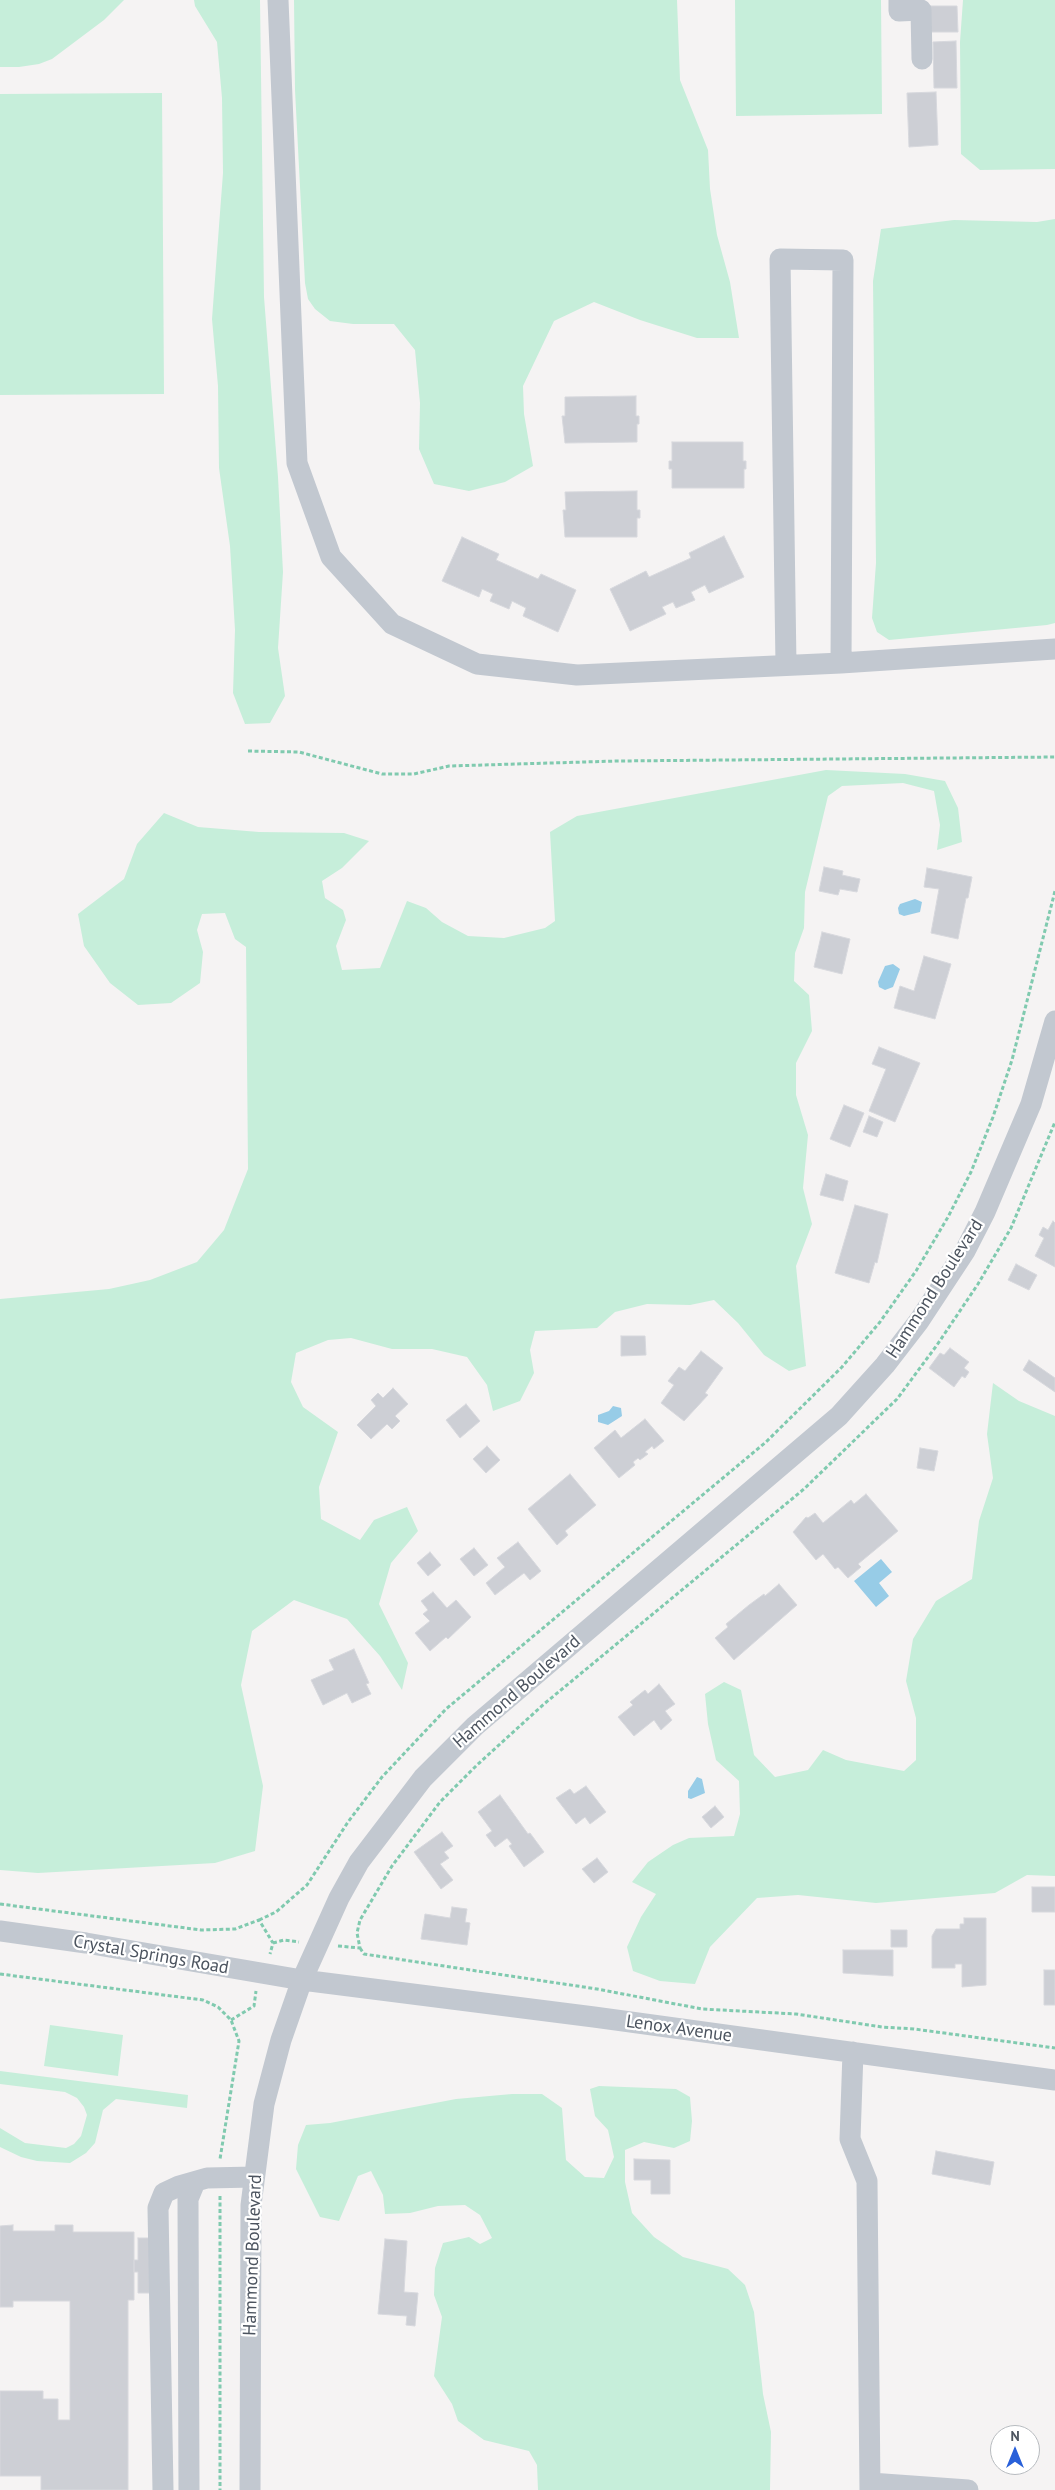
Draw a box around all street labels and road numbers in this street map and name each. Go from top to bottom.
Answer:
street label: Hammond Boulevard [882,1215,988,1363]
street label: Hammond Boulevard [449,1631,585,1753]
street label: Crystal Springs Road [72,1931,230,1979]
street label: Lenox Avenue [625,2011,733,2047]
street label: Hammond Boulevard [239,2174,267,2336]

